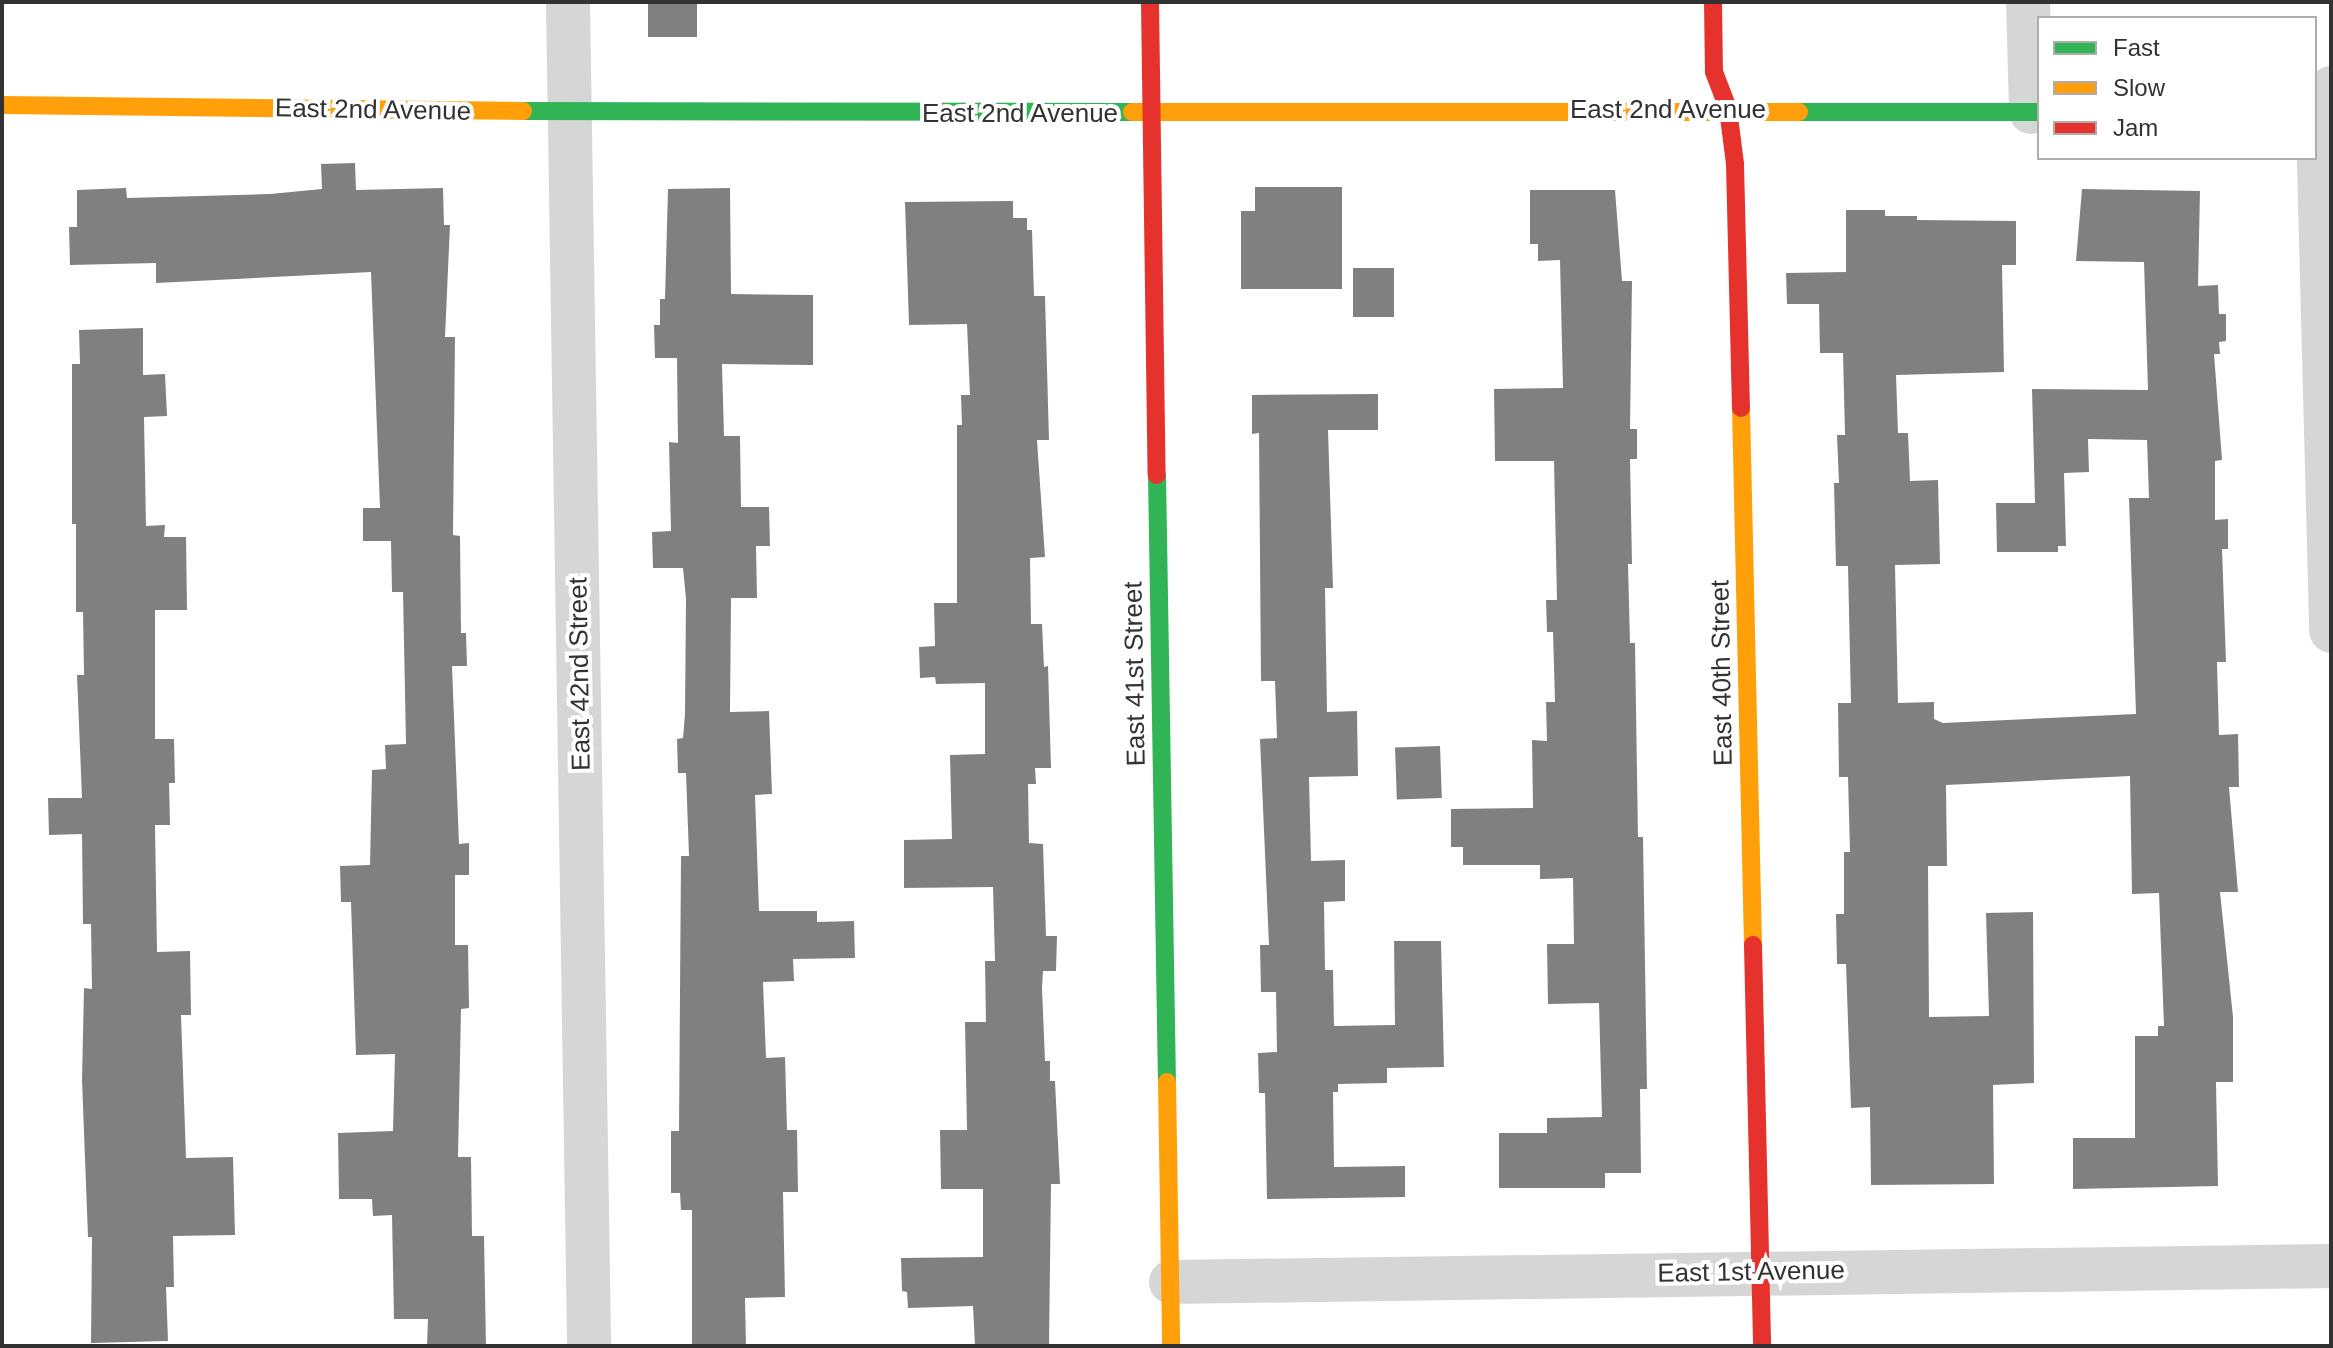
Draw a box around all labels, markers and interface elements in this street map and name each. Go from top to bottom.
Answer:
legend [2037,16,2317,160]
text: Fast [2113,34,2160,61]
text: Slow [2113,74,2165,101]
street label: East 2nd Avenue [274,93,472,127]
street label: East 2nd Avenue [1569,94,1767,126]
street label: East 2nd Avenue [921,98,1119,130]
text: Jam [2113,114,2158,141]
street label: East 42nd Street [563,577,597,771]
street label: East 40th Street [1705,580,1739,766]
street label: East 41st Street [1118,581,1152,767]
street label: East 1st Avenue [1656,1255,1846,1289]

